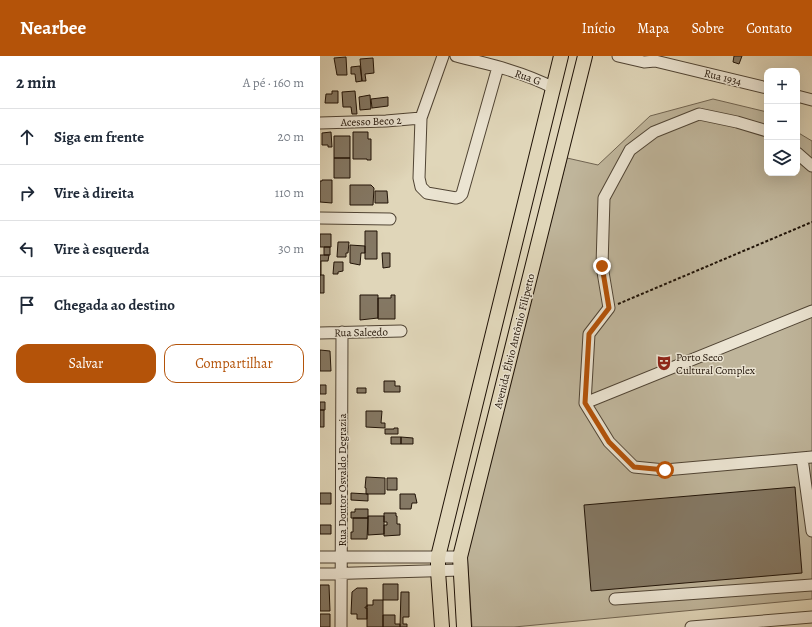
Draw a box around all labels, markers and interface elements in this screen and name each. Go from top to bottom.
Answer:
text: Nearbee [20,15,86,41]
text: Início [582,19,615,38]
text: Mapa [637,19,669,38]
text: Sobre [691,19,724,38]
text: Contato [746,19,792,38]
street label: Rua G [513,66,543,89]
street label: Rua 1934 [703,66,743,89]
map controls [764,68,800,176]
button: + [764,68,800,104]
text: 2 min [16,71,56,94]
text: A pé · 160 m [243,74,304,91]
button: − [764,104,800,140]
street label: Acesso Beco 2 [339,113,402,130]
icon: ahead [16,126,38,148]
text: Siga em frente [54,127,144,147]
text: 20 m [278,128,304,145]
button: layers [764,140,800,176]
icon: right [16,182,38,204]
text: Vire à direita [54,183,134,203]
text: 110 m [275,184,304,201]
icon: left [16,238,38,260]
text: Vire à esquerda [54,239,150,259]
text: 30 m [278,240,304,257]
route end [593,257,611,275]
street label: Avenida Élvio Antônio Filipetto [490,271,539,411]
icon: arrive [16,294,38,316]
text: Chegada ao destino [54,295,175,315]
street label: Rua Salcedo [334,325,389,340]
button: Salvar [16,344,156,383]
button: Compartilhar [164,344,304,383]
place label: Porto Seco Cultural Complex [676,350,756,378]
theatre icon: Porto Seco Cultural Complex [655,354,673,372]
street label: Rua Doutor Osvaldo Degrazia [335,413,350,547]
route start [656,461,674,479]

